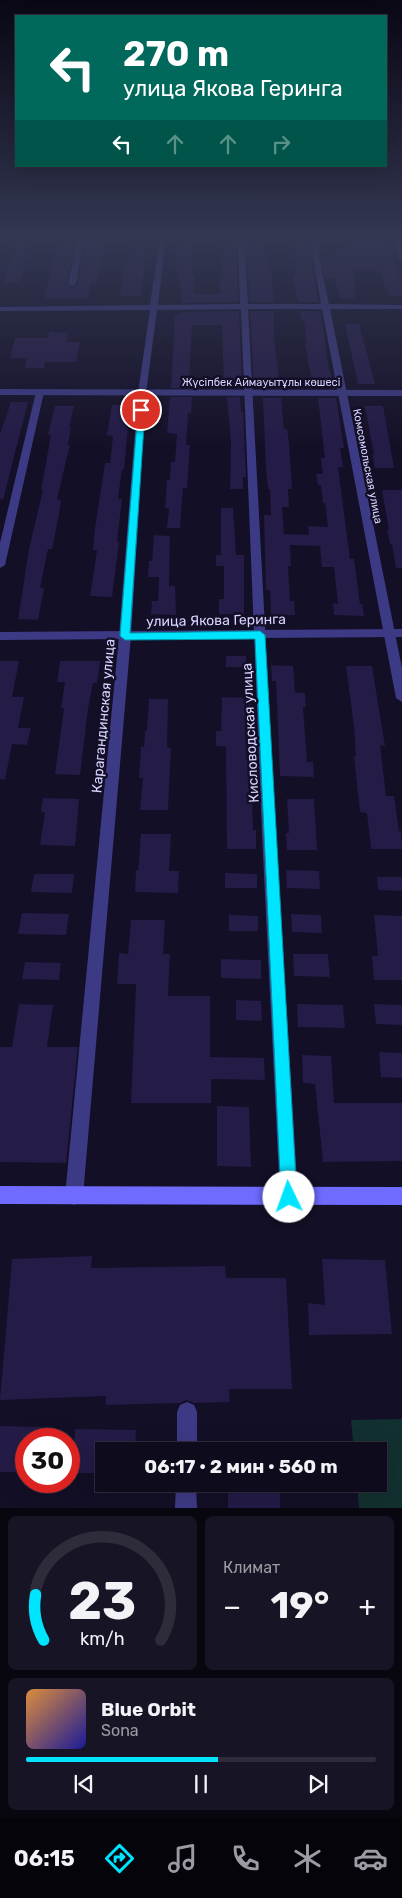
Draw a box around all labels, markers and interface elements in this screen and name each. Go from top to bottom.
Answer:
text: 270 m [123,33,229,75]
icon: left [40,35,105,100]
text: улица Якова Геринга [123,75,343,102]
icon: left [108,130,136,158]
icon: ahead [161,130,189,158]
icon: ahead [214,130,242,158]
icon: right [267,130,295,158]
street label: Жүсіпбек Аймауытұлы көшесі [182,376,340,389]
pin [120,389,162,431]
icon: arrive [127,396,155,424]
street label: Комсомольская улица [350,407,385,525]
street label: улица Якова Геринга [146,611,286,630]
street label: Карагандинская улица [88,638,119,794]
street label: Кисловодская улица [238,663,263,803]
position arrow [262,1170,314,1222]
speed limit sign: 30 [15,1428,80,1493]
text: 06:17 · 2 мин · 560 m [144,1455,338,1478]
text: Климат [223,1558,280,1577]
text: 23 [68,1570,137,1632]
text: 19° [270,1582,329,1628]
text: − [223,1590,241,1623]
text: + [359,1590,376,1623]
text: km/h [80,1628,125,1649]
text: Blue Orbit [101,1698,196,1721]
text: Sona [101,1721,139,1740]
icon: previous [70,1770,98,1798]
icon: pause [187,1770,215,1798]
icon: next [304,1770,332,1798]
icon: directions [102,1841,137,1876]
icon: music [165,1841,200,1876]
icon: phone [228,1841,263,1876]
icon: climate [290,1841,325,1876]
icon: car [353,1841,388,1876]
text: 06:15 [14,1845,75,1872]

